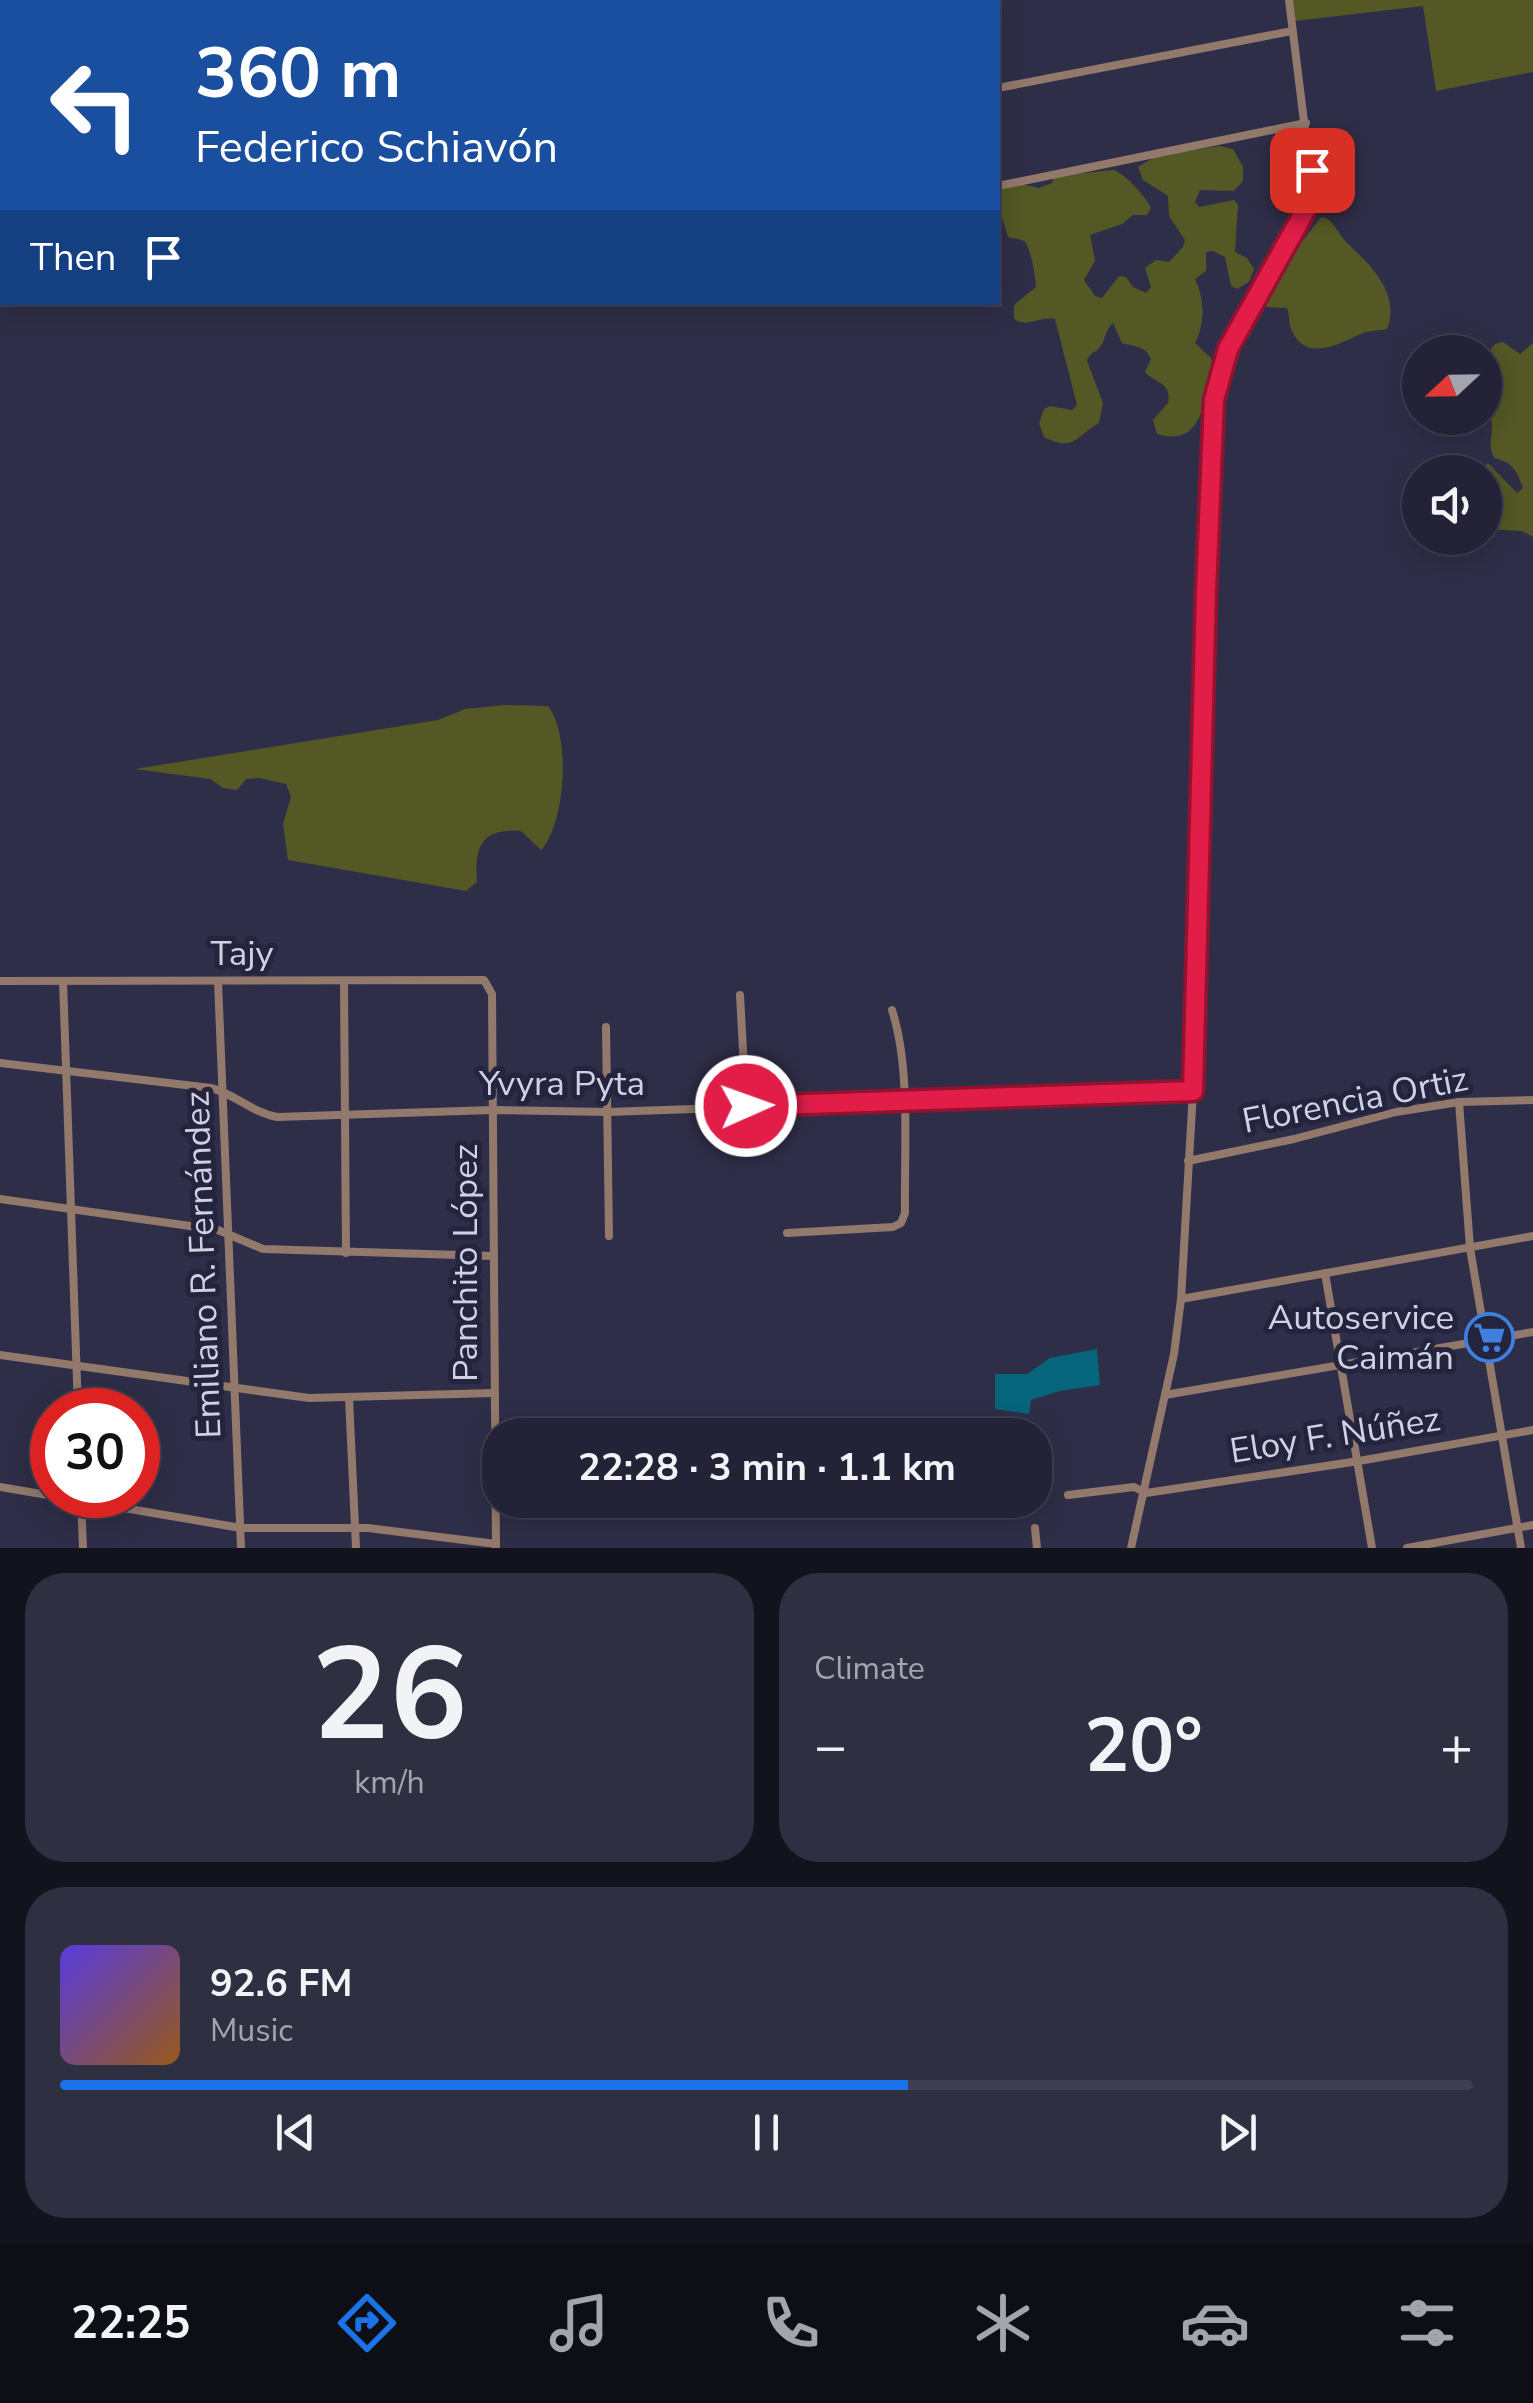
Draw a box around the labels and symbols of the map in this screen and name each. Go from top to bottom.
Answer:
pin [1270,128,1355,213]
north arrow [1402,335,1502,435]
street label: Tajy [210,930,274,977]
position arrow [694,1054,798,1158]
street label: Florencia Ortiz [1238,1055,1472,1145]
street label: Yvyra Pyta [478,1060,645,1107]
street label: Emiliano R. Fernández [173,1090,233,1440]
street label: Panchito López [442,1144,489,1382]
place label: Autoservice Caimán [1268,1294,1454,1381]
supermarket icon: Autoservice Caimán [1463,1311,1515,1363]
speed limit sign: 30 [30,1388,160,1518]
street label: Eloy F. Núñez [1227,1395,1443,1475]

